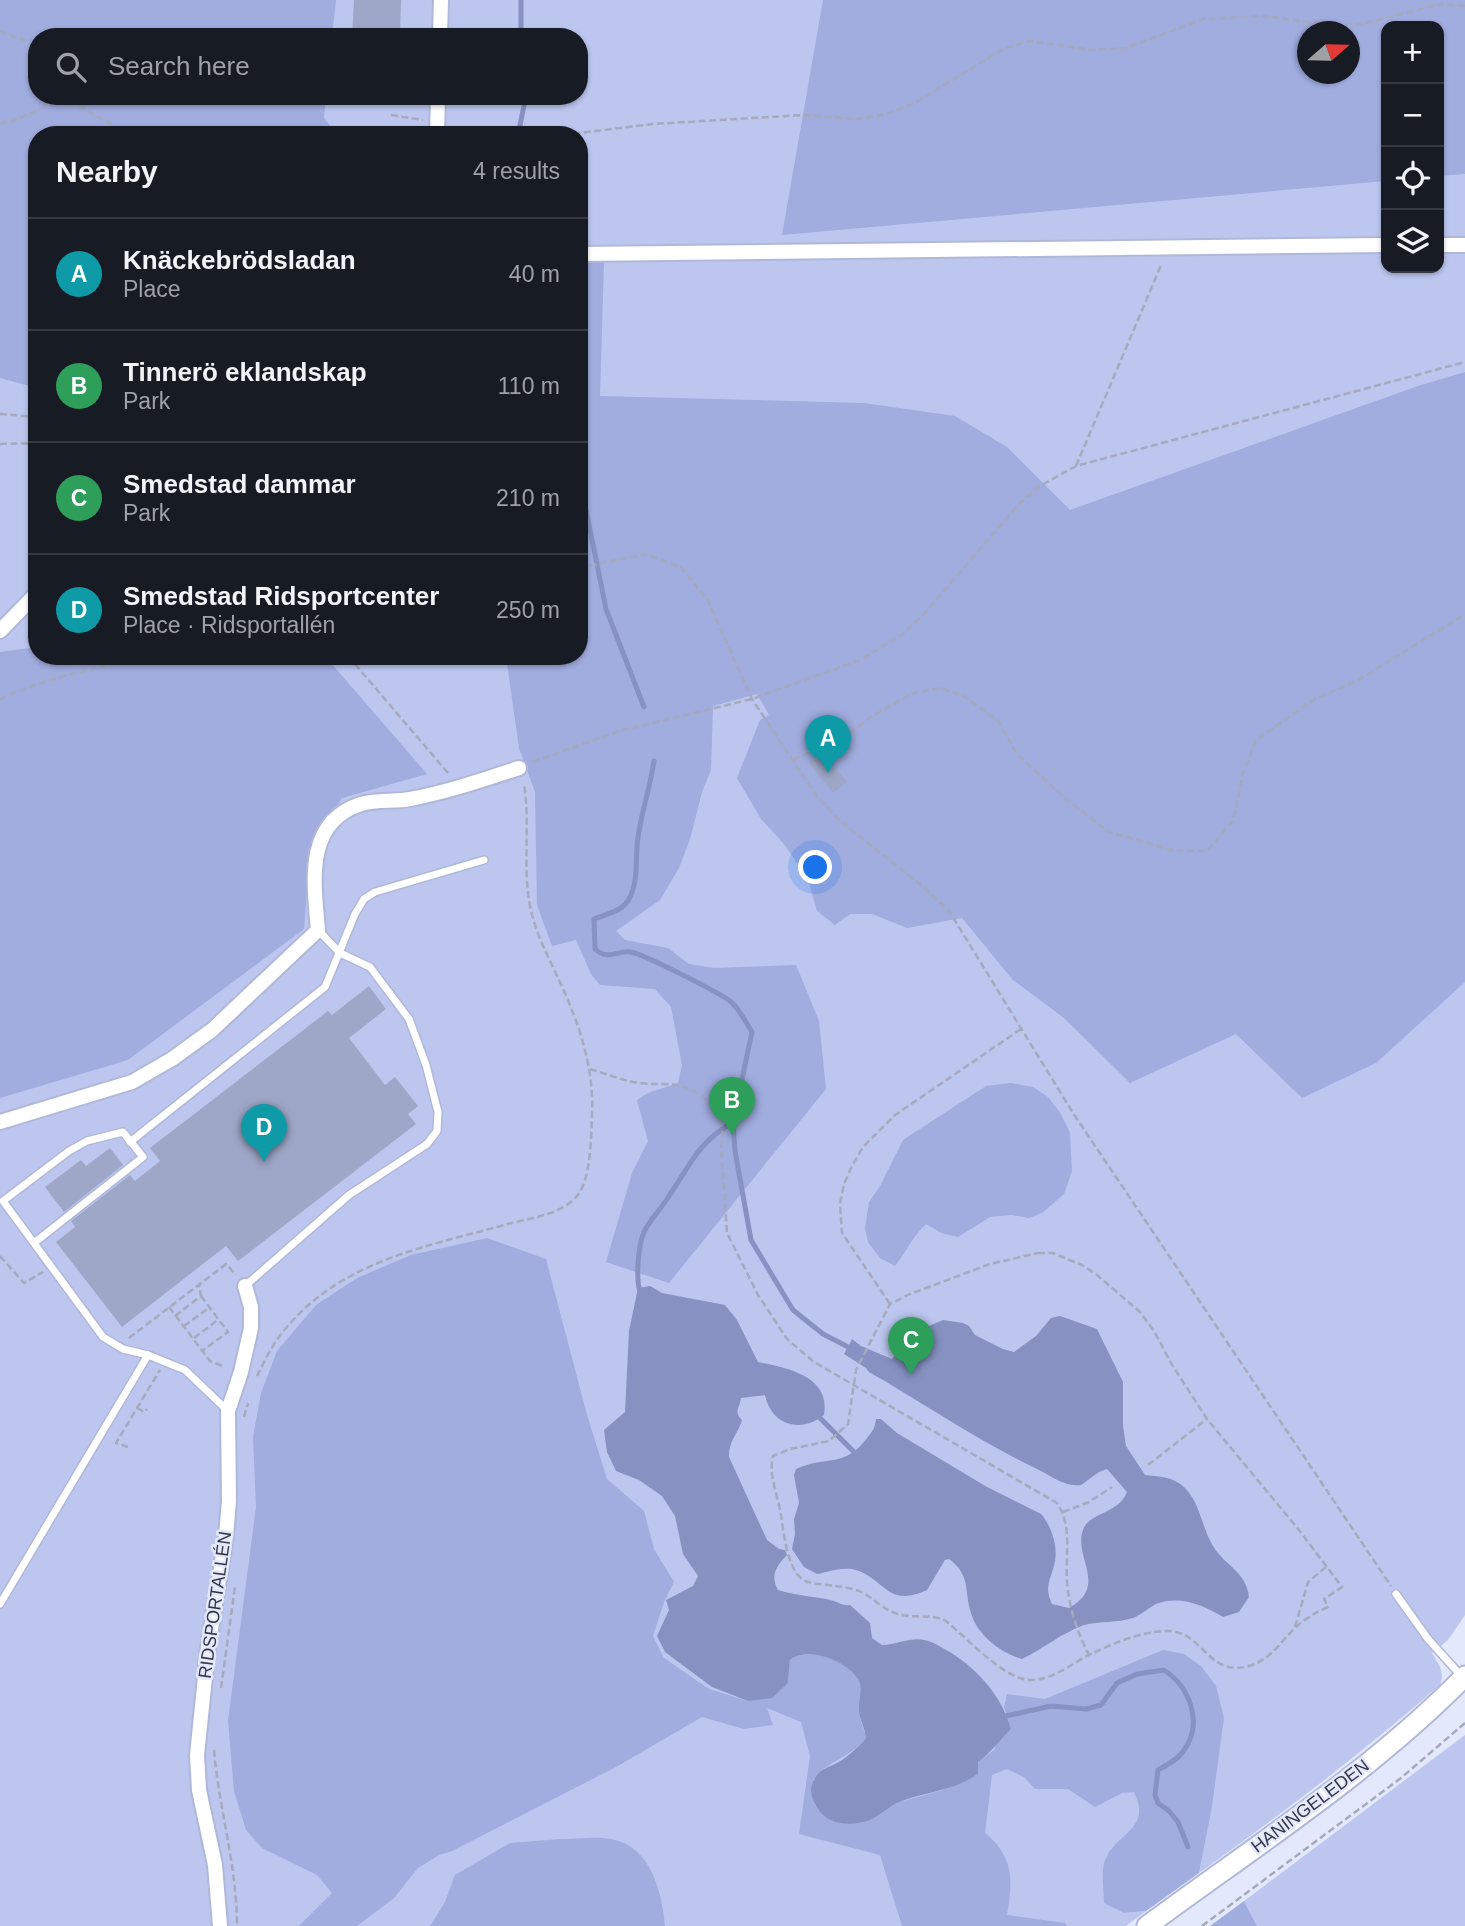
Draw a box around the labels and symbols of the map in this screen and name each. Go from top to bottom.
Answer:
north arrow [1297,21,1360,84]
pin: A [805,715,851,773]
your location [798,850,832,884]
pin: B [709,1077,755,1135]
pin: D [241,1104,287,1162]
pin: C [888,1317,934,1375]
street label: RIDSPORTALLÉN [195,1530,235,1680]
street label: HANINGELEDEN [1247,1755,1373,1857]

